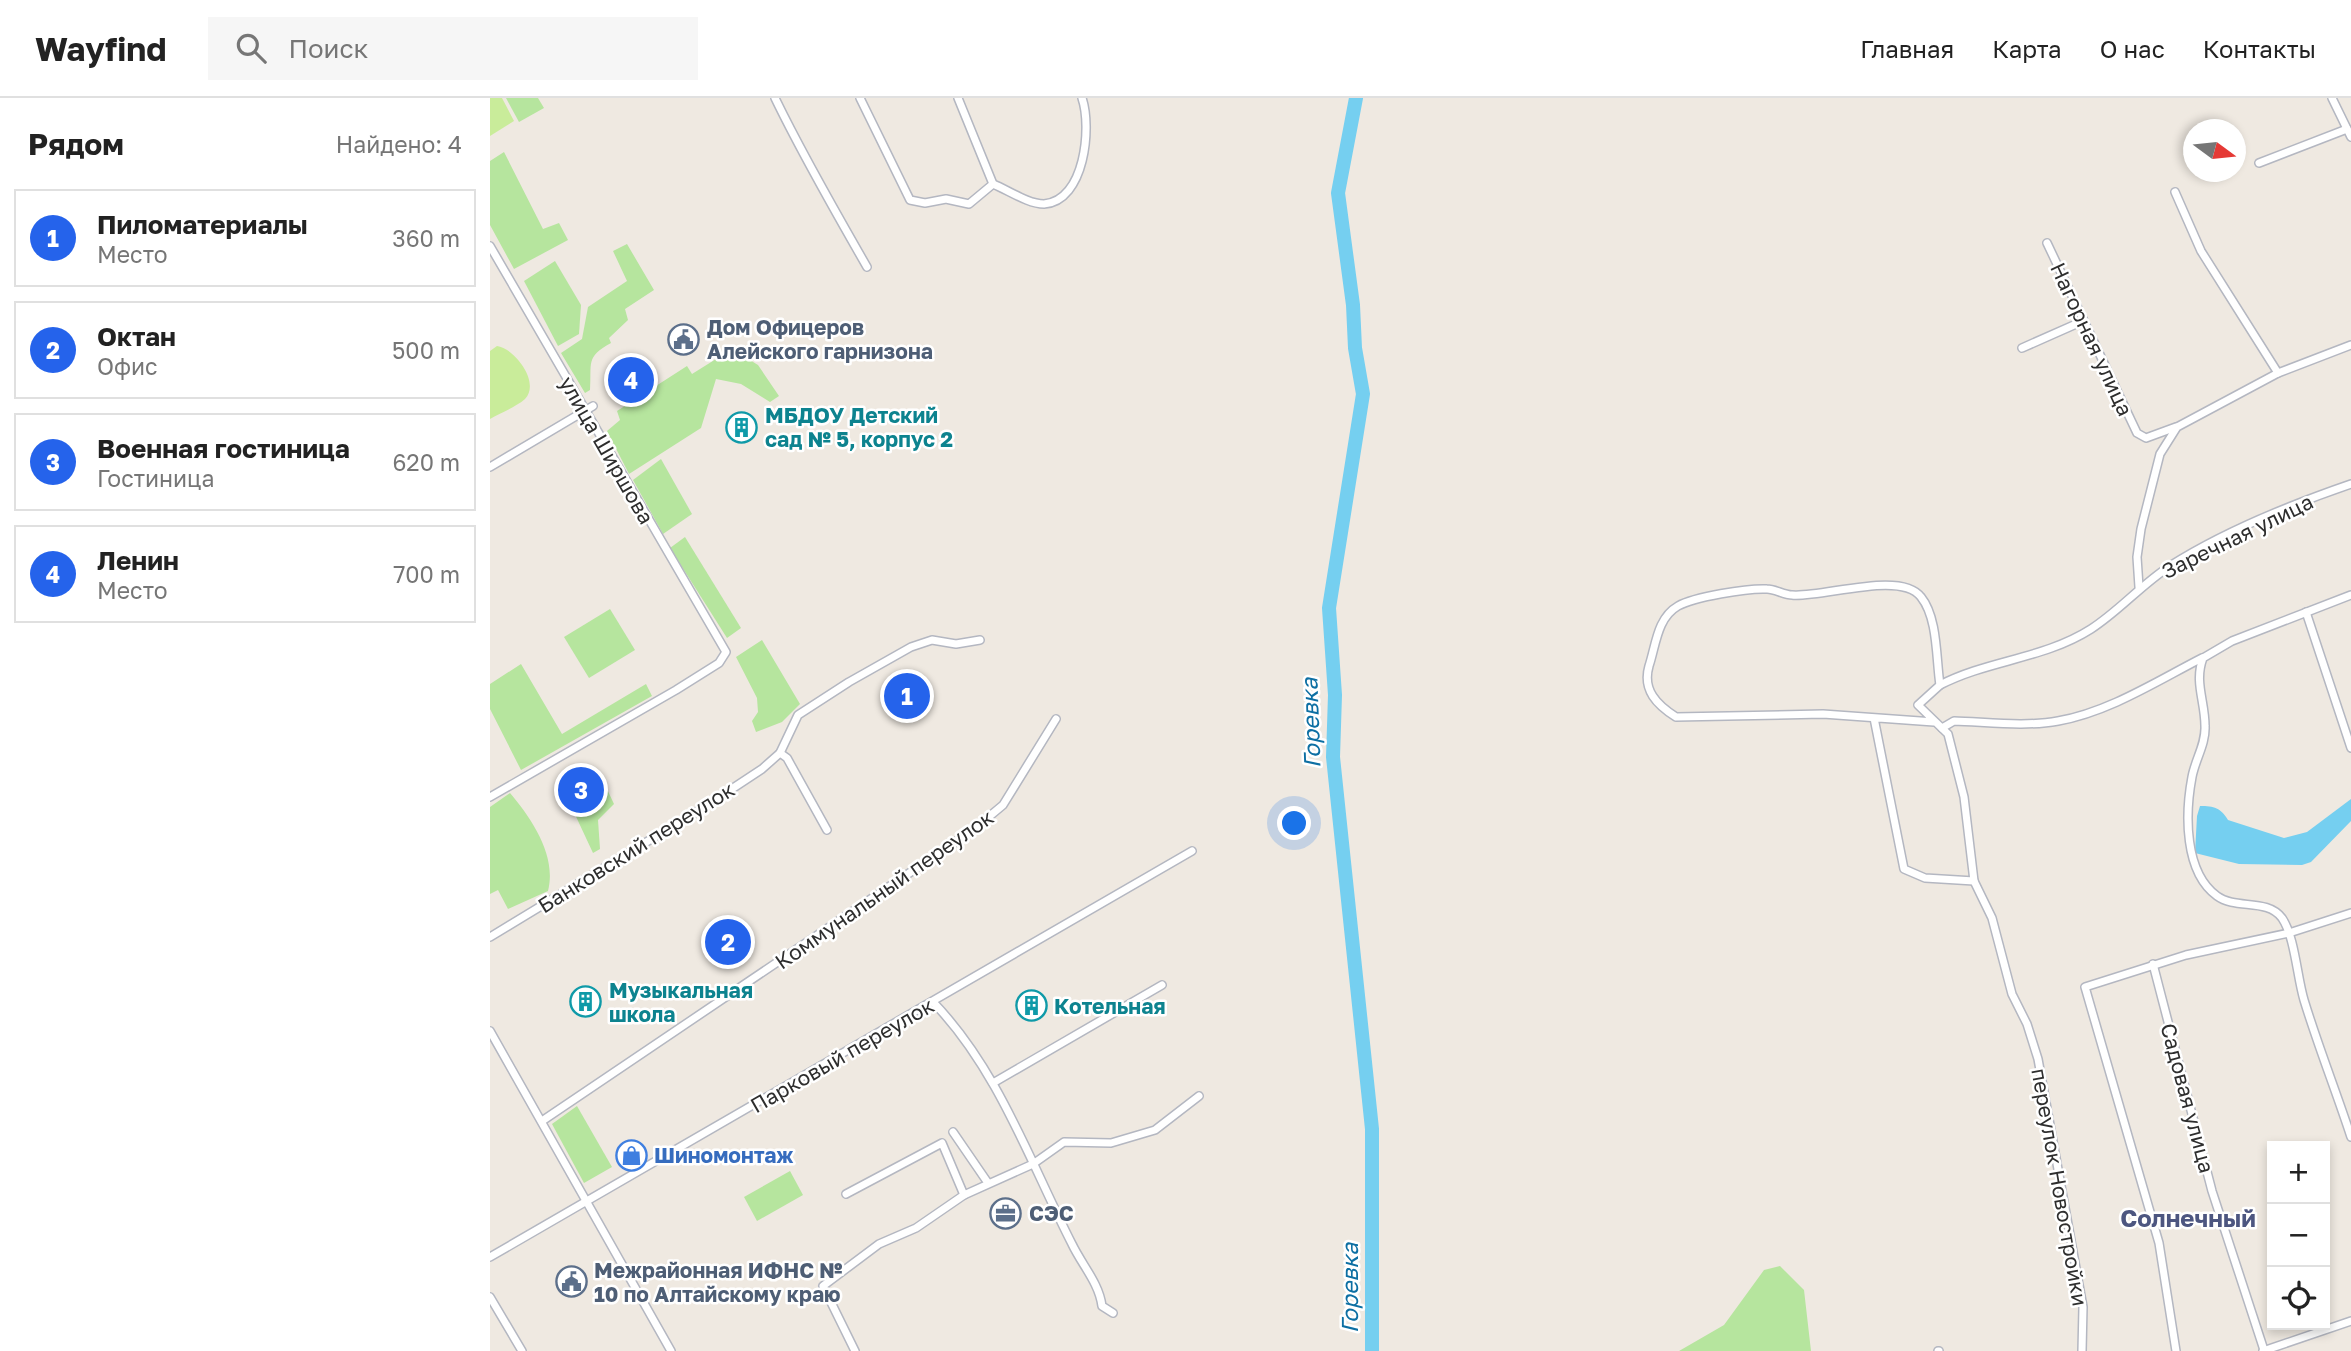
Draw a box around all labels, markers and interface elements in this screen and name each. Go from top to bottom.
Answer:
search box [208,17,698,80]
text: Wayfind [35,29,166,68]
icon: search [232,29,270,67]
text: Поиск [288,33,369,64]
text: Главная [1860,34,1954,63]
text: Карта [1992,34,2062,63]
text: О нас [2100,34,2165,63]
text: Контакты [2203,34,2316,63]
north arrow [2183,119,2246,182]
text: Рядом [28,126,124,162]
text: Найдено: 4 [336,130,462,158]
text: Пиломатериалы [97,209,308,240]
text: 1 [47,224,59,252]
text: 360 m [392,224,460,252]
text: Место [97,240,168,268]
street label: Нагорная улица [2045,258,2139,420]
place label: Дом Офицеров Алейского гарнизона [707,314,933,364]
text: Октан [97,321,176,352]
public building icon: Дом Офицеров Алейского гарнизона [667,322,701,356]
text: 2 [46,336,60,364]
text: 500 m [392,336,460,364]
text: Офис [97,352,158,380]
pin: 4 [608,354,654,406]
street label: улица Ширшова [554,372,660,528]
place label: МБДОУ Детский сад № 5, корпус 2 [765,402,953,452]
building icon: МБДОУ Детский сад № 5, корпус 2 [725,410,759,444]
text: Военная гостиница [97,433,350,464]
text: 3 [46,448,60,476]
text: 620 m [392,448,460,476]
text: Гостиница [97,464,215,492]
street label: Заречная улица [2157,488,2317,584]
text: Ленин [97,545,179,576]
text: 4 [46,560,60,588]
text: 700 m [393,560,460,588]
text: Место [97,576,168,604]
pin: 1 [884,670,930,722]
water label: Горевка [1294,676,1326,769]
pin: 3 [558,764,604,816]
street label: Банковский переулок [533,776,739,918]
street label: Коммунальный переулок [770,804,998,974]
your location [1277,806,1311,840]
pin: 2 [705,916,751,968]
place label: Музыкальная школа [609,977,753,1027]
building icon: Музыкальная школа [569,985,603,1019]
building icon: Котельная [1014,989,1048,1023]
street label: Парковый переулок [746,992,938,1118]
place label: Котельная [1054,993,1166,1019]
street label: Садовая улица [2156,1020,2220,1176]
street label: переулок Новостройки [2026,1066,2094,1308]
shop icon: Шиномонтаж [614,1138,648,1172]
map controls [2267,1141,2330,1330]
button: + [2267,1141,2330,1204]
place label: Шиномонтаж [654,1142,794,1168]
office icon: СЭС [989,1196,1023,1230]
place label: СЭС [1029,1200,1074,1226]
district label: Солнечный [2120,1203,2256,1232]
button: − [2267,1204,2330,1267]
water label: Горевка [1335,1242,1363,1333]
place label: Межрайонная ИФНС № 10 по Алтайскому краю [594,1257,843,1307]
public building icon: Межрайонная ИФНС № 10 по Алтайскому краю [554,1265,588,1299]
button: locate [2267,1267,2330,1330]

